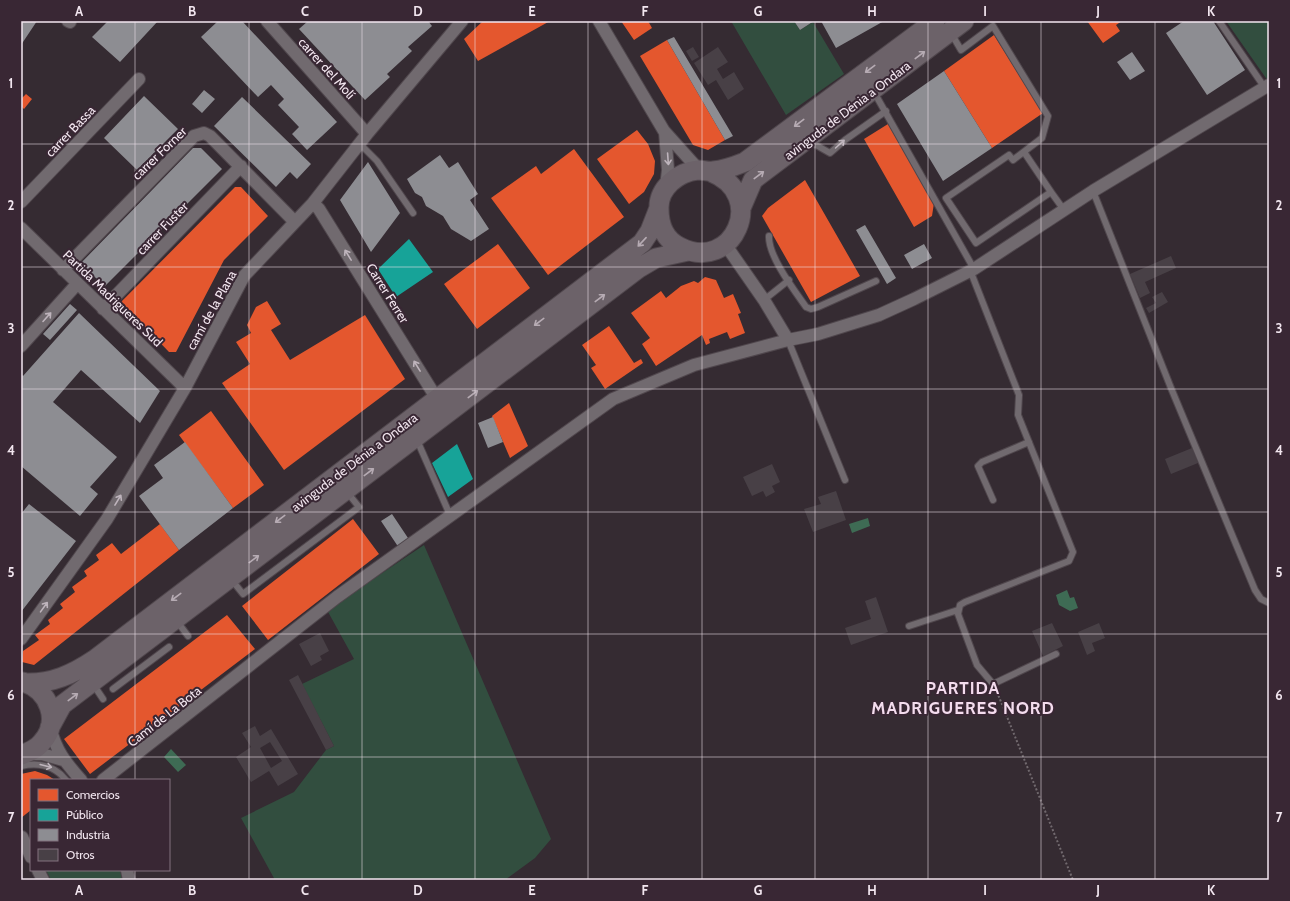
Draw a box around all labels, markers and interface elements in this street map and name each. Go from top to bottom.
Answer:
text: A [75,3,84,19]
text: B [188,3,196,19]
text: C [301,3,309,19]
text: D [413,3,423,19]
text: E [528,3,536,19]
text: F [642,3,649,19]
text: G [754,3,763,19]
text: H [867,3,877,19]
text: I [983,3,987,19]
text: J [1095,3,1100,19]
text: K [1207,3,1216,19]
street label: carrer del Molí [295,34,359,102]
one-way arrow [914,51,925,59]
street label: avinguda de Dénia a Ondara [781,57,914,163]
one-way arrow [865,65,876,74]
text: 1 [9,75,13,91]
text: 1 [1277,75,1281,91]
street label: carrer Bassa [42,102,99,160]
one-way arrow [793,119,804,127]
street label: carrer Forner [128,123,190,183]
one-way arrow [835,139,845,149]
one-way arrow [664,152,671,165]
one-way arrow [754,171,765,179]
text: 2 [8,197,15,213]
text: 2 [1276,197,1283,213]
street label: carrer Fuster [133,198,192,258]
one-way arrow [637,237,647,247]
street label: Partida Madrigueres Sud [60,246,166,350]
one-way arrow [344,249,352,261]
street label: Carrer Ferrer [363,260,413,327]
street label: camí de la Plana [183,267,240,353]
one-way arrow [595,293,606,302]
one-way arrow [43,312,52,322]
one-way arrow [534,317,545,326]
text: 3 [7,320,15,336]
text: 3 [1275,320,1283,336]
one-way arrow [412,360,420,372]
one-way arrow [467,390,478,398]
street label: avinguda de Dénia a Ondara [288,409,421,515]
text: 4 [7,442,15,458]
text: 4 [1275,442,1283,458]
one-way arrow [364,468,375,477]
one-way arrow [115,494,123,506]
one-way arrow [274,515,285,523]
one-way arrow [249,555,260,564]
text: 5 [8,564,15,580]
text: 5 [1276,564,1283,580]
one-way arrow [171,593,182,602]
one-way arrow [40,602,48,613]
district label: PARTIDA MADRIGUERES NORD [871,678,1055,718]
street label: Camí de La Bota [124,682,205,750]
text: 6 [7,687,15,703]
text: 6 [1275,687,1283,703]
one-way arrow [67,693,78,701]
one-way arrow [39,763,52,770]
legend [30,779,170,871]
text: Comercios [66,787,120,802]
text: Público [66,807,103,822]
text: 7 [8,809,15,825]
text: 7 [1276,809,1283,825]
text: Industria [66,827,110,842]
text: Otros [66,847,95,862]
text: A [75,882,84,898]
text: B [188,882,196,898]
text: C [301,882,309,898]
text: D [413,882,423,898]
text: E [528,882,536,898]
text: F [642,882,649,898]
text: G [754,882,763,898]
text: H [867,882,877,898]
text: I [983,882,987,898]
text: J [1095,882,1100,898]
text: K [1207,882,1216,898]

